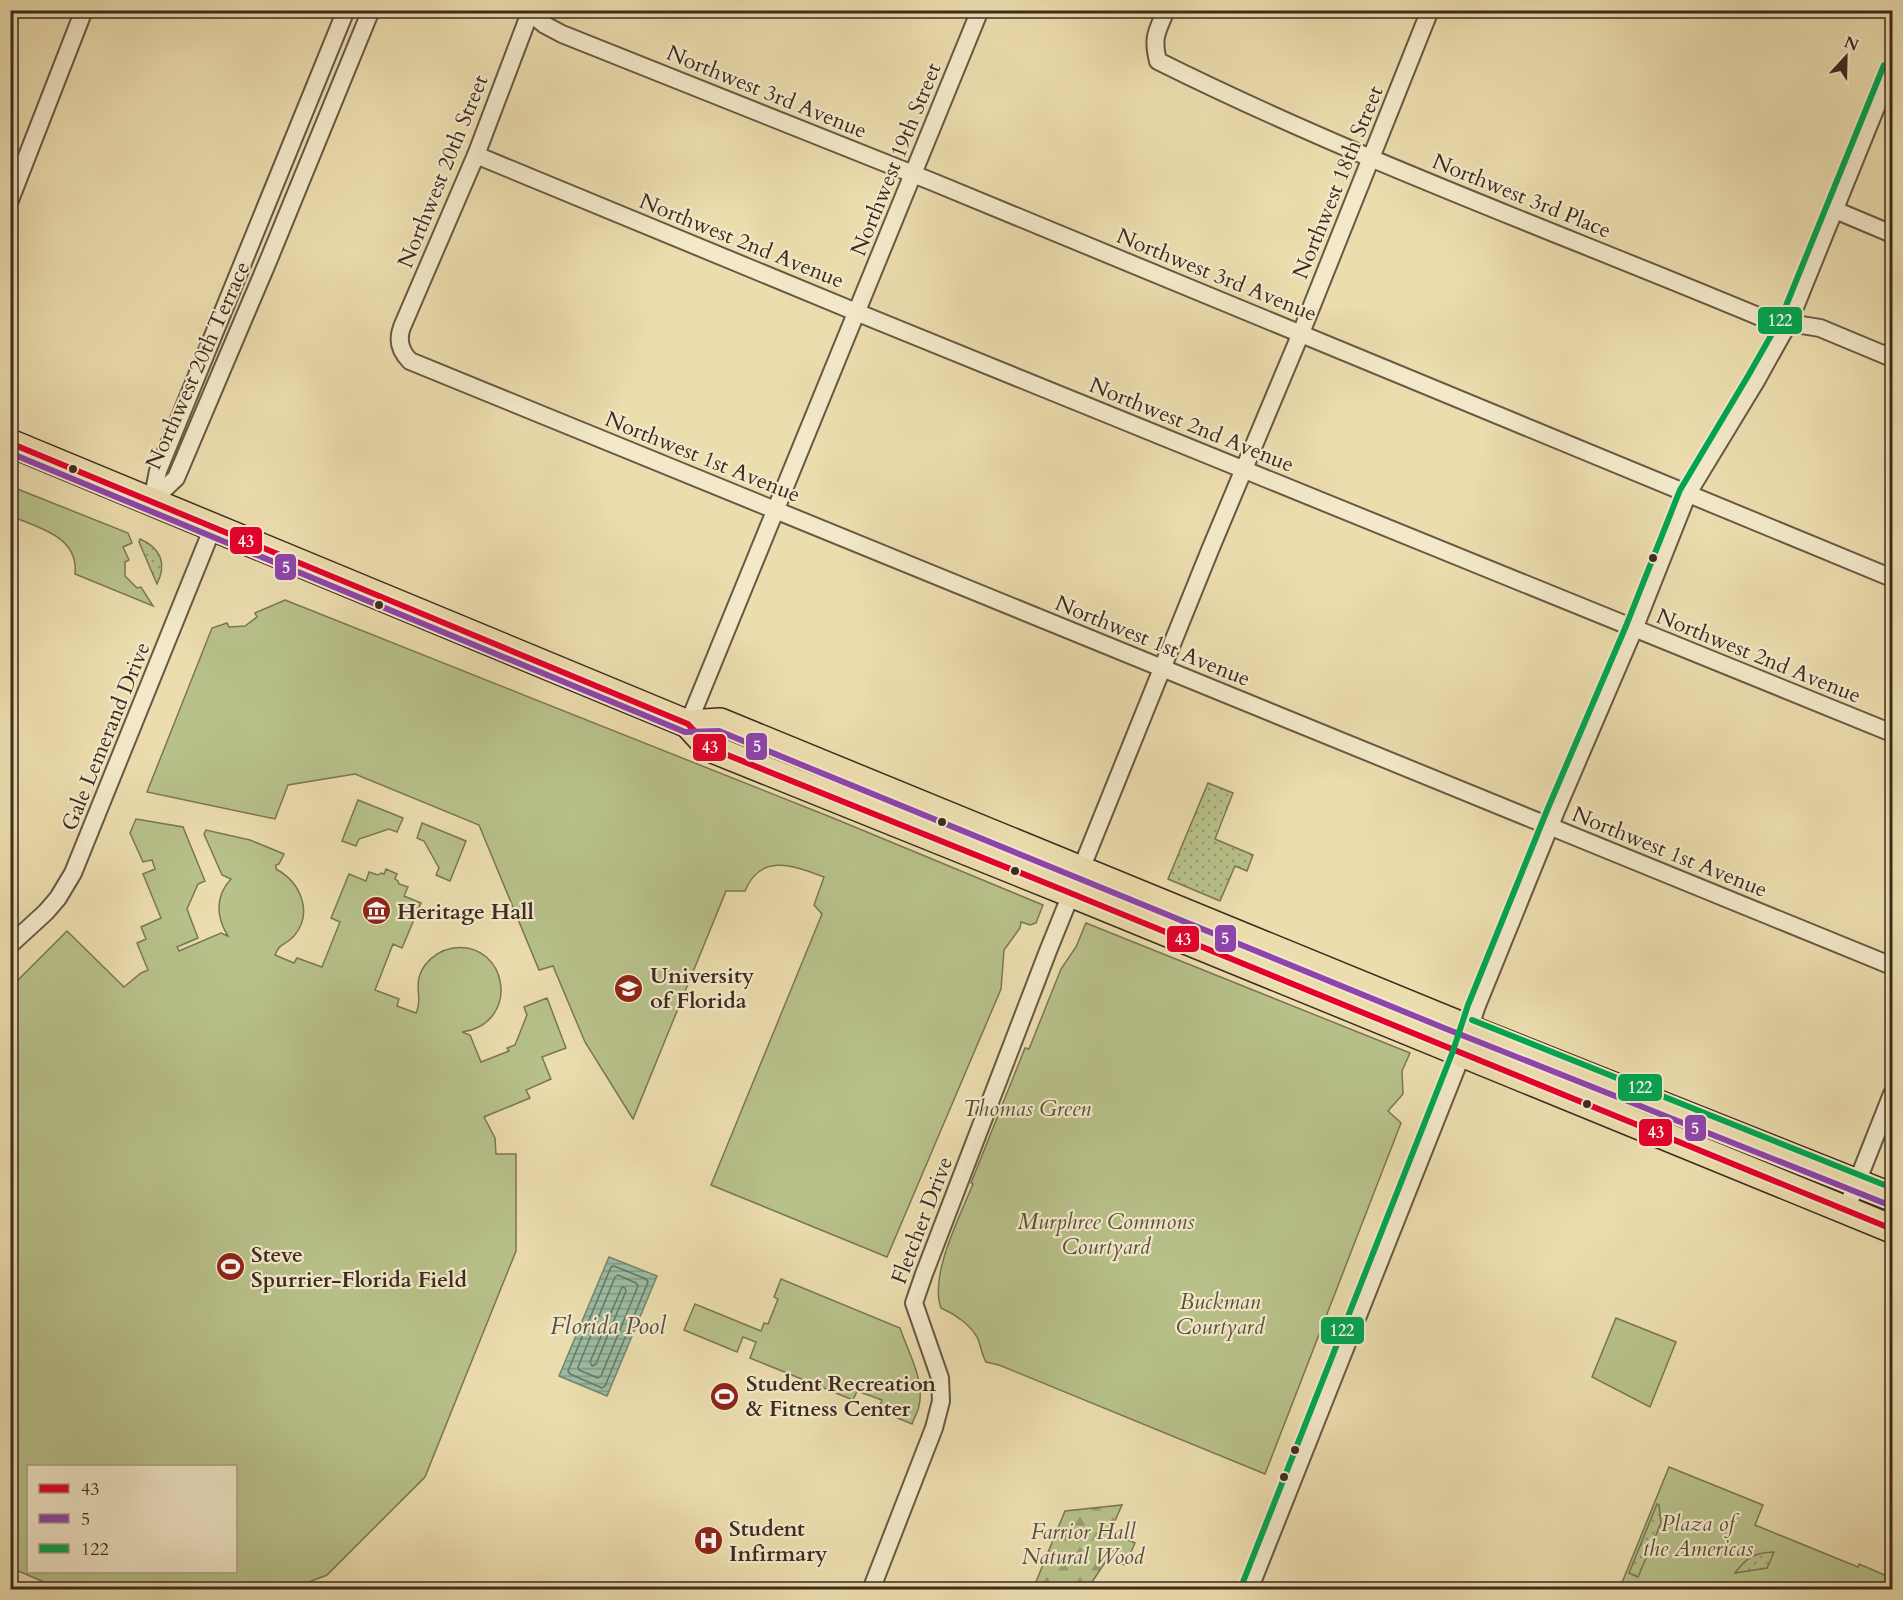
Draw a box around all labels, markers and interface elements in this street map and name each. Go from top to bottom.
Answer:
north arrow [1816,27,1876,87]
text: N [1841,31,1862,57]
street label: Northwest 3rd Avenue [662,38,871,146]
street label: Northwest 19th Street [843,58,948,260]
street label: Northwest 20th Street [390,70,495,272]
street label: Northwest 18th Street [1285,81,1390,283]
street label: Northwest 3rd Place [1428,146,1616,246]
street label: Northwest 2nd Avenue [635,186,848,296]
street label: Northwest 3rd Avenue [1112,221,1321,329]
street label: Northwest 20th Terrace [139,257,257,474]
line badge: 122 [1757,306,1803,335]
text: 122 [1768,310,1792,332]
street label: Northwest 2nd Avenue [1085,370,1298,480]
street label: Northwest 1st Avenue [600,404,805,510]
unlabelled marker [67,463,79,475]
line badge: 43 [229,526,263,555]
text: 43 [238,531,254,553]
unlabelled marker [1647,552,1659,564]
line badge: 5 [274,553,297,581]
text: 5 [282,557,290,579]
street label: Northwest 1st Avenue [1050,588,1255,694]
unlabelled marker [373,599,385,611]
street label: Northwest 2nd Avenue [1652,601,1865,711]
street label: Gale Lemerand Drive [54,637,158,835]
line badge: 5 [745,732,768,761]
line badge: 43 [692,733,727,762]
text: 5 [753,736,761,758]
text: 43 [702,737,718,759]
street label: Northwest 1st Avenue [1567,799,1772,905]
unlabelled marker [936,816,948,828]
unlabelled marker [1009,865,1021,877]
museum icon: Heritage Hall [360,895,392,927]
place label: Heritage Hall [397,897,535,927]
line badge: 5 [1214,924,1237,953]
line badge: 43 [1166,925,1200,953]
text: 5 [1221,928,1229,950]
text: 43 [1175,929,1191,951]
place label: University of Florida [650,961,755,1016]
school or university icon: University of Florida [613,972,645,1004]
line badge: 122 [1617,1073,1663,1102]
text: 122 [1628,1077,1652,1099]
park label: Thomas Green [963,1094,1091,1124]
unlabelled marker [1581,1098,1593,1110]
line badge: 5 [1684,1114,1707,1142]
line badge: 43 [1638,1118,1673,1147]
text: 5 [1691,1118,1699,1140]
text: 43 [1648,1122,1664,1144]
street label: Fletcher Drive [884,1152,960,1288]
park label: Murphree Commons Courtyard [1018,1207,1195,1262]
place label: Steve Spurrier-Florida Field [251,1240,467,1295]
sports icon: Steve Spurrier-Florida Field [214,1251,246,1283]
park label: Buckman Courtyard [1176,1287,1266,1342]
water label: Florida Pool [550,1310,667,1343]
line badge: 122 [1320,1316,1365,1345]
text: 122 [1330,1320,1354,1342]
place label: Student Recreation & Fitness Center [746,1369,936,1424]
sports icon: Student Recreation & Fitness Center [709,1380,741,1412]
unlabelled marker [1289,1444,1301,1456]
legend [27,1465,237,1573]
unlabelled marker [1278,1471,1290,1483]
text: 43 [81,1477,99,1502]
text: 5 [81,1507,90,1532]
park label: Plaza of the Americas [1643,1509,1754,1564]
place label: Student Infirmary [729,1514,828,1569]
park label: Farrior Hall Natural Wood [1022,1517,1146,1572]
hospital icon: Student Infirmary [692,1525,724,1557]
text: 122 [81,1537,109,1562]

